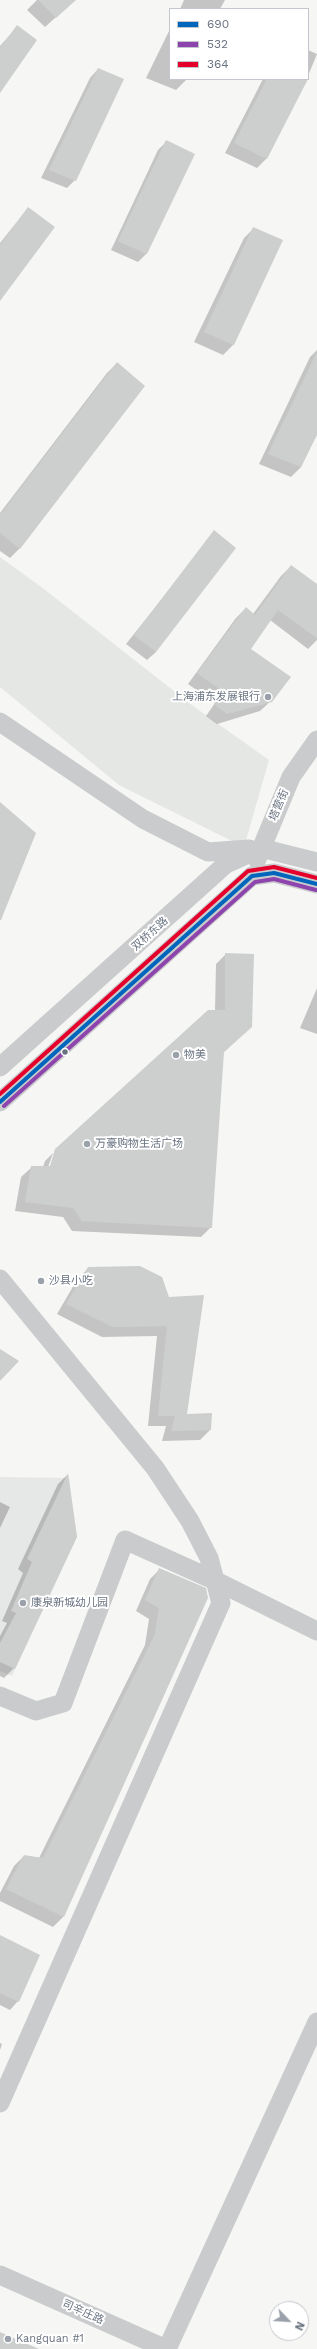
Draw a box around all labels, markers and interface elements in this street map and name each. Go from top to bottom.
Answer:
legend [169,8,309,80]
text: 690 [207,17,229,31]
text: 532 [207,37,228,51]
text: 364 [207,57,229,71]
place label: 上海浦东发展银行 [172,690,260,704]
marker: 上海浦东发展银行 [263,692,273,702]
street label: 塔营街 [266,787,292,823]
street label: 双桥东路 [129,914,171,954]
unlabelled marker [60,1047,70,1057]
place label: 物美 [184,1048,206,1062]
marker: 物美 [171,1050,181,1060]
place label: 万豪购物生活广场 [95,1137,183,1151]
marker: 万豪购物生活广场 [82,1139,92,1149]
place label: 沙县小吃 [49,1274,93,1288]
marker: 沙县小吃 [36,1276,46,1286]
place label: 康泉新城幼儿园 [31,1596,108,1610]
marker: 康泉新城幼儿园 [18,1598,28,1608]
street label: 司辛庄路 [60,2297,106,2327]
north arrow [269,2301,309,2341]
text: N [292,2319,307,2332]
place label: Kangquan #1 [16,2332,84,2346]
marker: Kangquan #1 [3,2334,13,2344]

